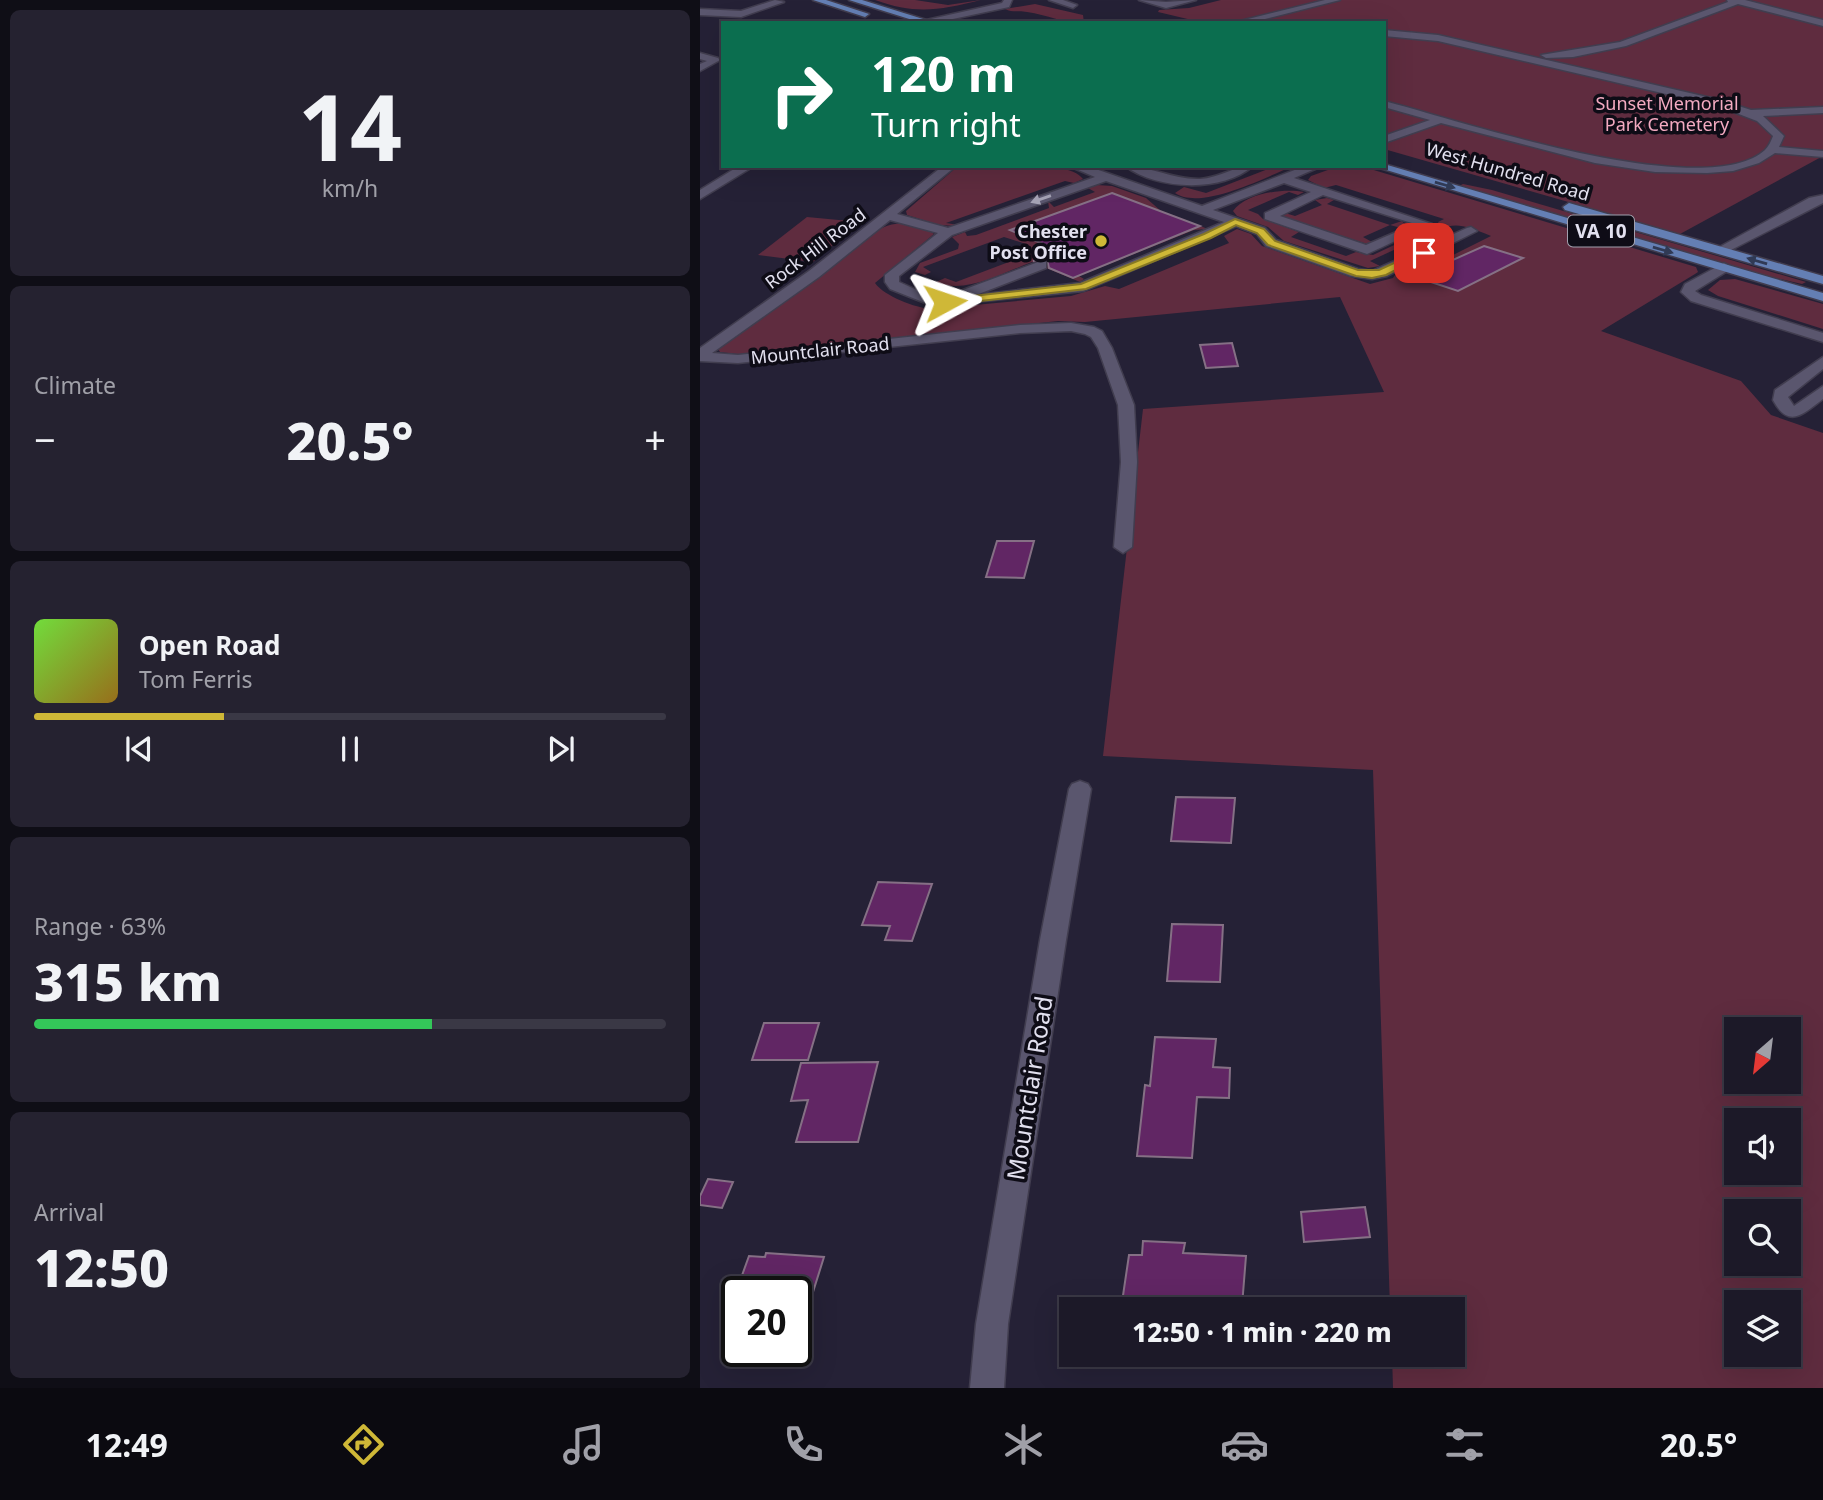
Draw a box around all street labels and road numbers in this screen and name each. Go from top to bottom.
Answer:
street label: West Hundred Road [1423,136,1593,206]
street label: Rock Hill Road [760,202,870,294]
road number: VA 10 [1568,216,1634,246]
street label: Mountclair Road [749,331,891,369]
street label: Mountclair Road [998,994,1060,1182]

